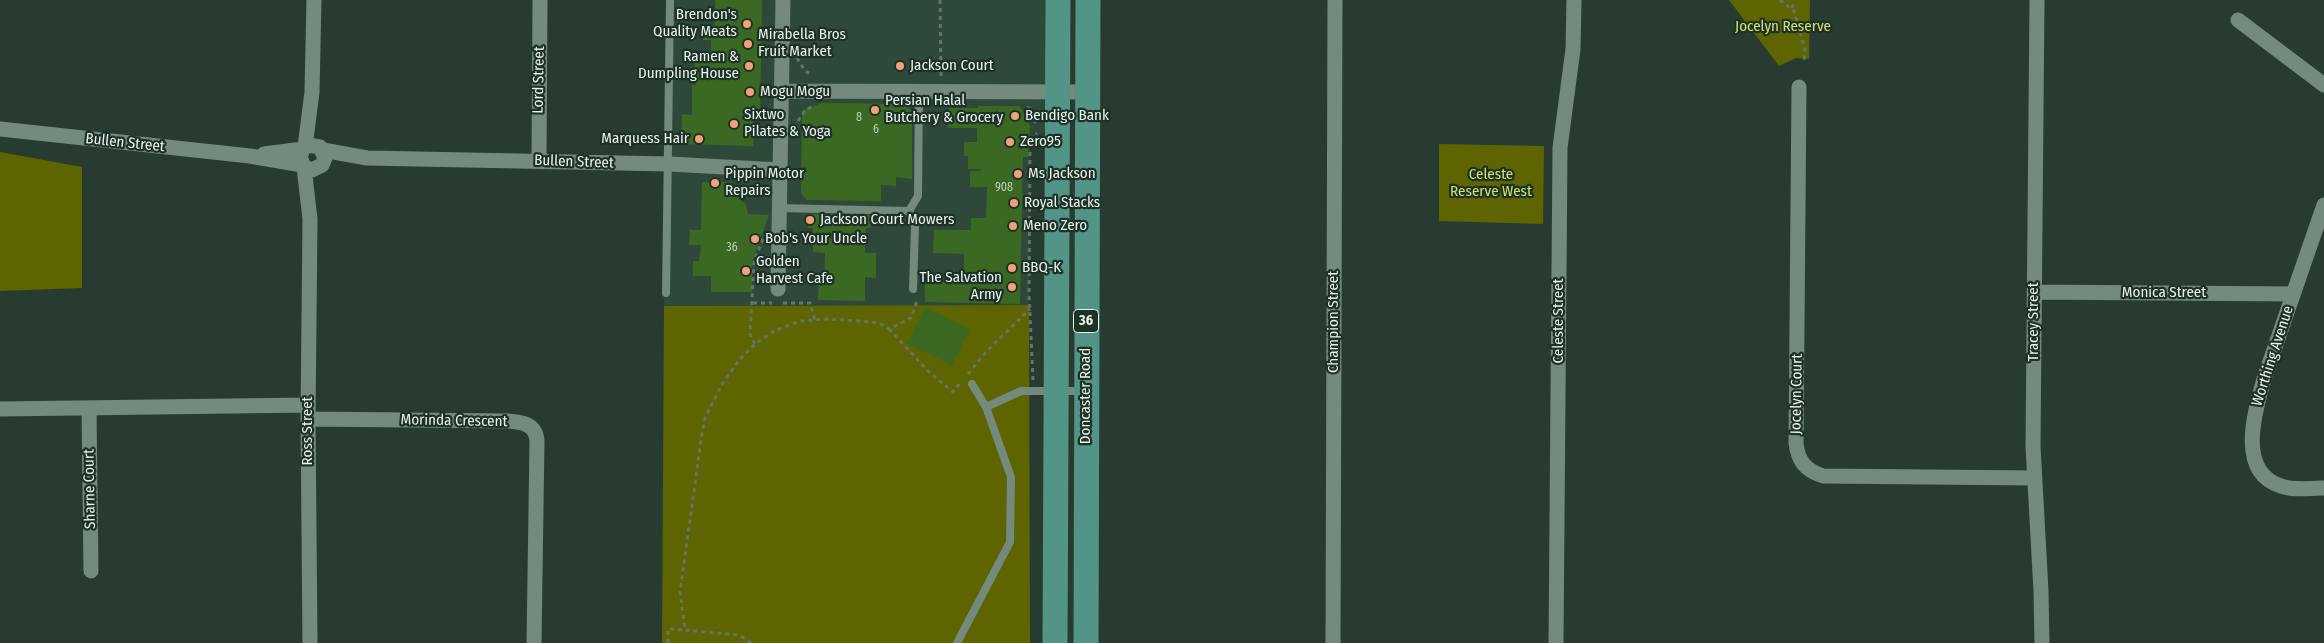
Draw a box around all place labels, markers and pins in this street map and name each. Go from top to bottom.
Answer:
place label: Brendon's Quality Meats [653,6,737,41]
marker: Brendon's Quality Meats [741,18,753,30]
place label: Mirabella Bros Fruit Market [758,26,846,61]
marker: Mirabella Bros Fruit Market [742,38,754,50]
place label: Ramen & Dumpling House [638,48,739,83]
place label: Jackson Court [910,57,994,75]
marker: Ramen & Dumpling House [743,60,755,72]
marker: Jackson Court [894,60,906,72]
place label: Mogu Mogu [760,83,830,101]
marker: Mogu Mogu [744,86,756,98]
place label: Persian Halal Butchery & Grocery [885,92,1003,127]
marker: Persian Halal Butchery & Grocery [869,104,881,116]
place label: Sixtwo Pilates & Yoga [744,106,831,141]
place label: Bendigo Bank [1025,107,1109,125]
marker: Bendigo Bank [1009,110,1021,122]
marker: Sixtwo Pilates & Yoga [728,118,740,130]
place label: Marquess Hair [601,130,689,148]
marker: Marquess Hair [693,133,705,145]
place label: Zero95 [1020,133,1061,151]
marker: Zero95 [1004,136,1016,148]
place label: Pippin Motor Repairs [725,165,804,200]
place label: Ms Jackson [1028,165,1096,183]
marker: Ms Jackson [1012,168,1024,180]
marker: Pippin Motor Repairs [709,177,721,189]
place label: Royal Stacks [1024,194,1100,212]
marker: Royal Stacks [1008,197,1020,209]
place label: Jackson Court Mowers [820,211,954,229]
marker: Jackson Court Mowers [804,214,816,226]
place label: Meno Zero [1023,217,1087,235]
marker: Meno Zero [1007,220,1019,232]
place label: Bob's Your Uncle [765,230,867,248]
marker: Bob's Your Uncle [749,233,761,245]
place label: Golden Harvest Cafe [756,253,833,288]
place label: BBQ-K [1022,259,1061,277]
marker: BBQ-K [1006,262,1018,274]
marker: Golden Harvest Cafe [740,265,752,277]
place label: The Salvation Army [919,269,1002,304]
marker: The Salvation Army [1006,281,1018,293]

